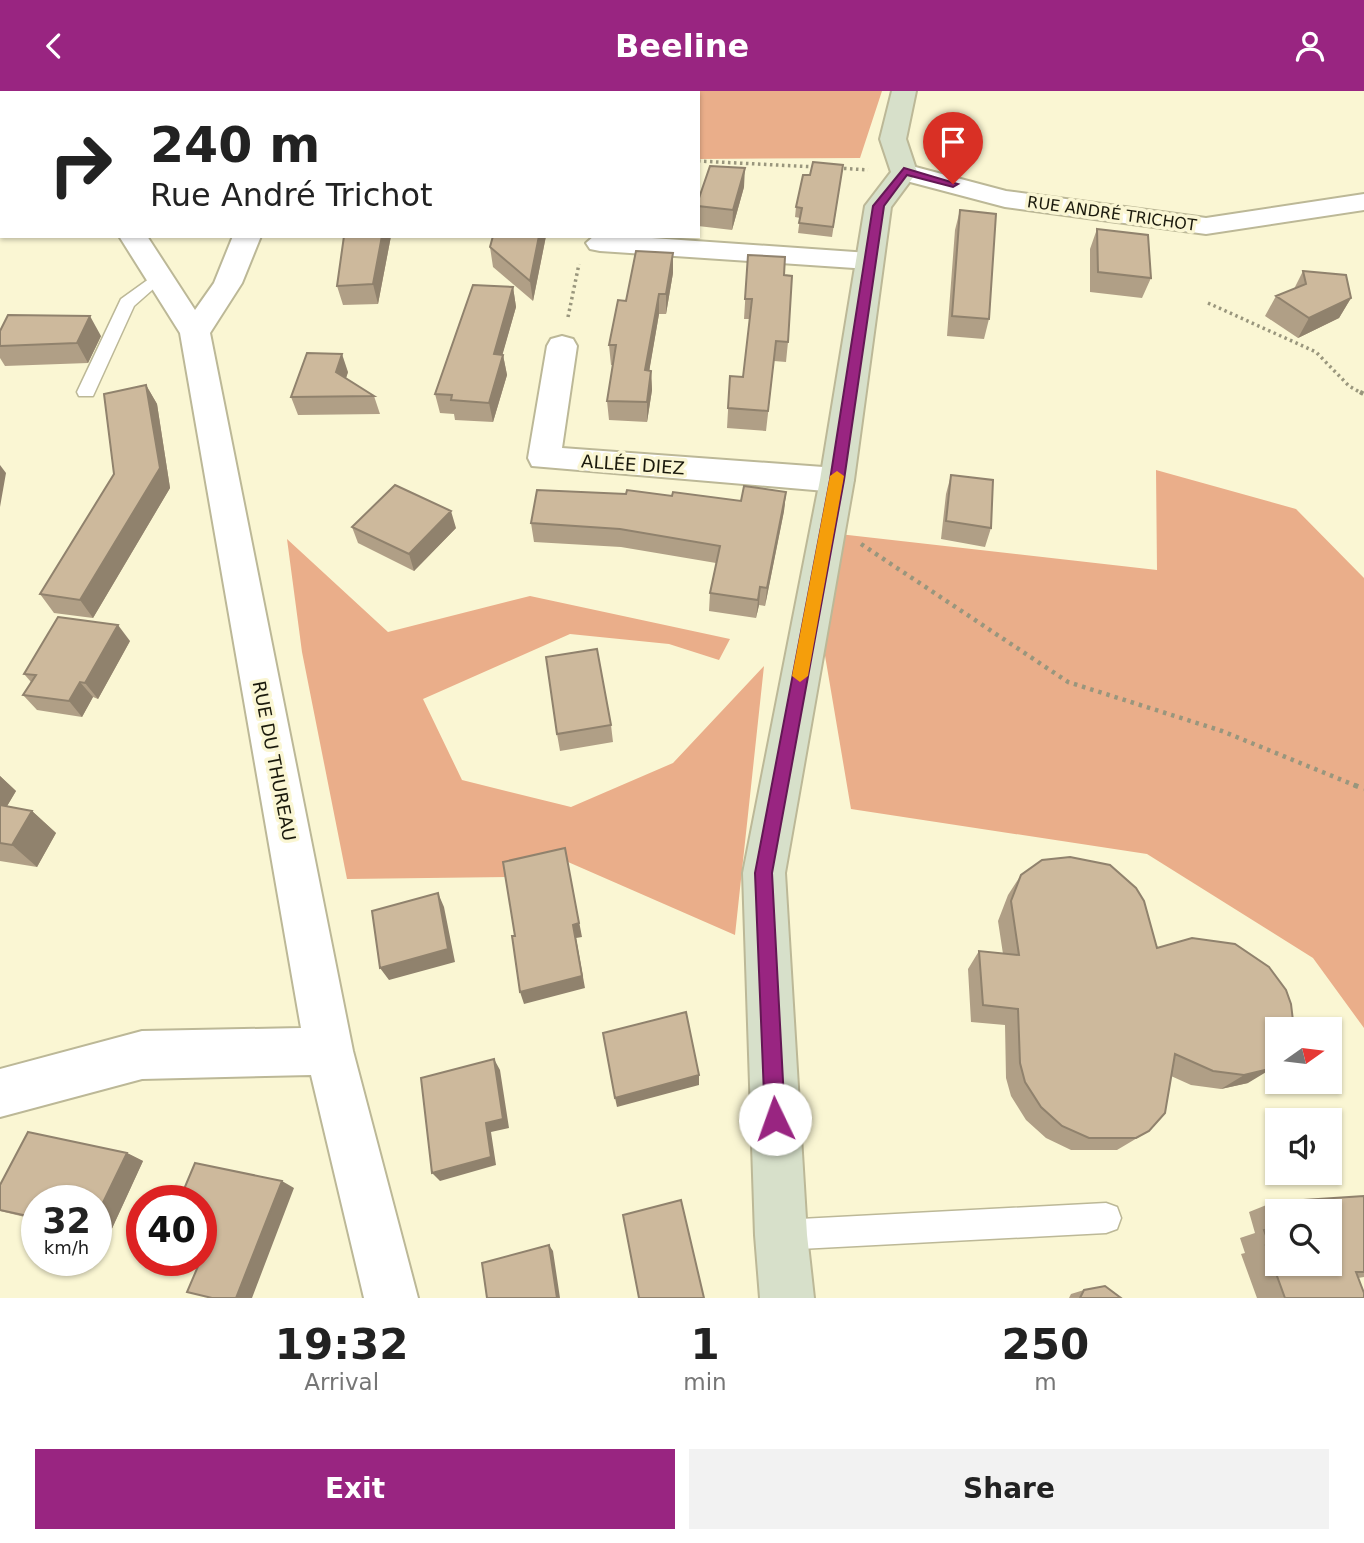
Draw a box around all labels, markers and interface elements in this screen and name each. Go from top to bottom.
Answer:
icon: back [35,27,73,65]
text: Beeline [615,27,749,65]
icon: person [1291,27,1329,65]
pin [923,112,983,184]
text: 240 m [150,117,320,174]
icon: right [35,119,126,210]
icon: arrive [934,123,972,161]
text: Rue André Trichot [150,176,433,214]
street label: RUE ANDRÉ TRICHOT [1026,192,1198,235]
street label: ALLÉE DIEZ [581,450,686,479]
street label: RUE DU THUREAU [249,679,300,843]
north arrow [1265,1017,1342,1094]
map controls [1265,1017,1342,1276]
position arrow [738,1082,812,1156]
button: sound [1265,1108,1342,1185]
speed limit sign: 40 [126,1185,217,1276]
button: search [1265,1199,1342,1276]
text: 32 [42,1201,91,1241]
text: km/h [44,1237,89,1258]
text: 19:32 [275,1320,409,1369]
text: 1 [690,1320,720,1369]
text: 250 [1002,1320,1089,1369]
text: Arrival [304,1369,379,1395]
text: min [683,1369,727,1395]
text: m [1034,1369,1057,1395]
button: Exit [35,1449,675,1529]
button: Share [689,1449,1329,1529]

